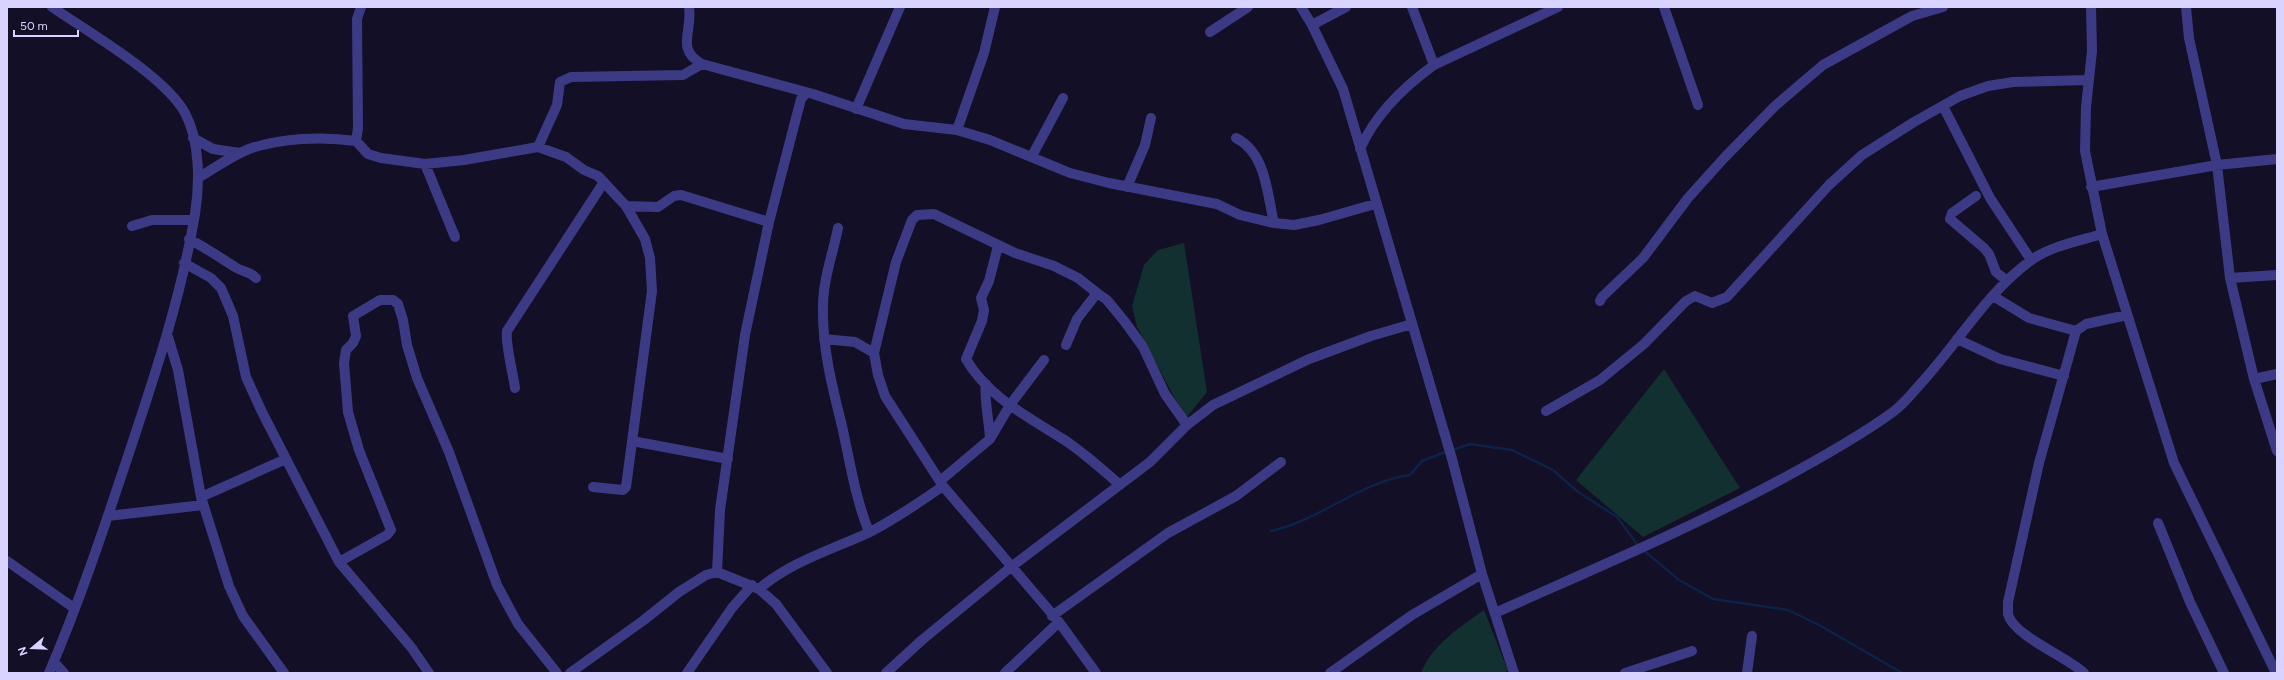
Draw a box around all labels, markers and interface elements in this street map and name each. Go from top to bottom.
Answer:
scale bar [14,12,78,38]
text: 50 m [20,19,48,33]
north arrow [12,628,52,668]
text: N [15,645,31,657]

